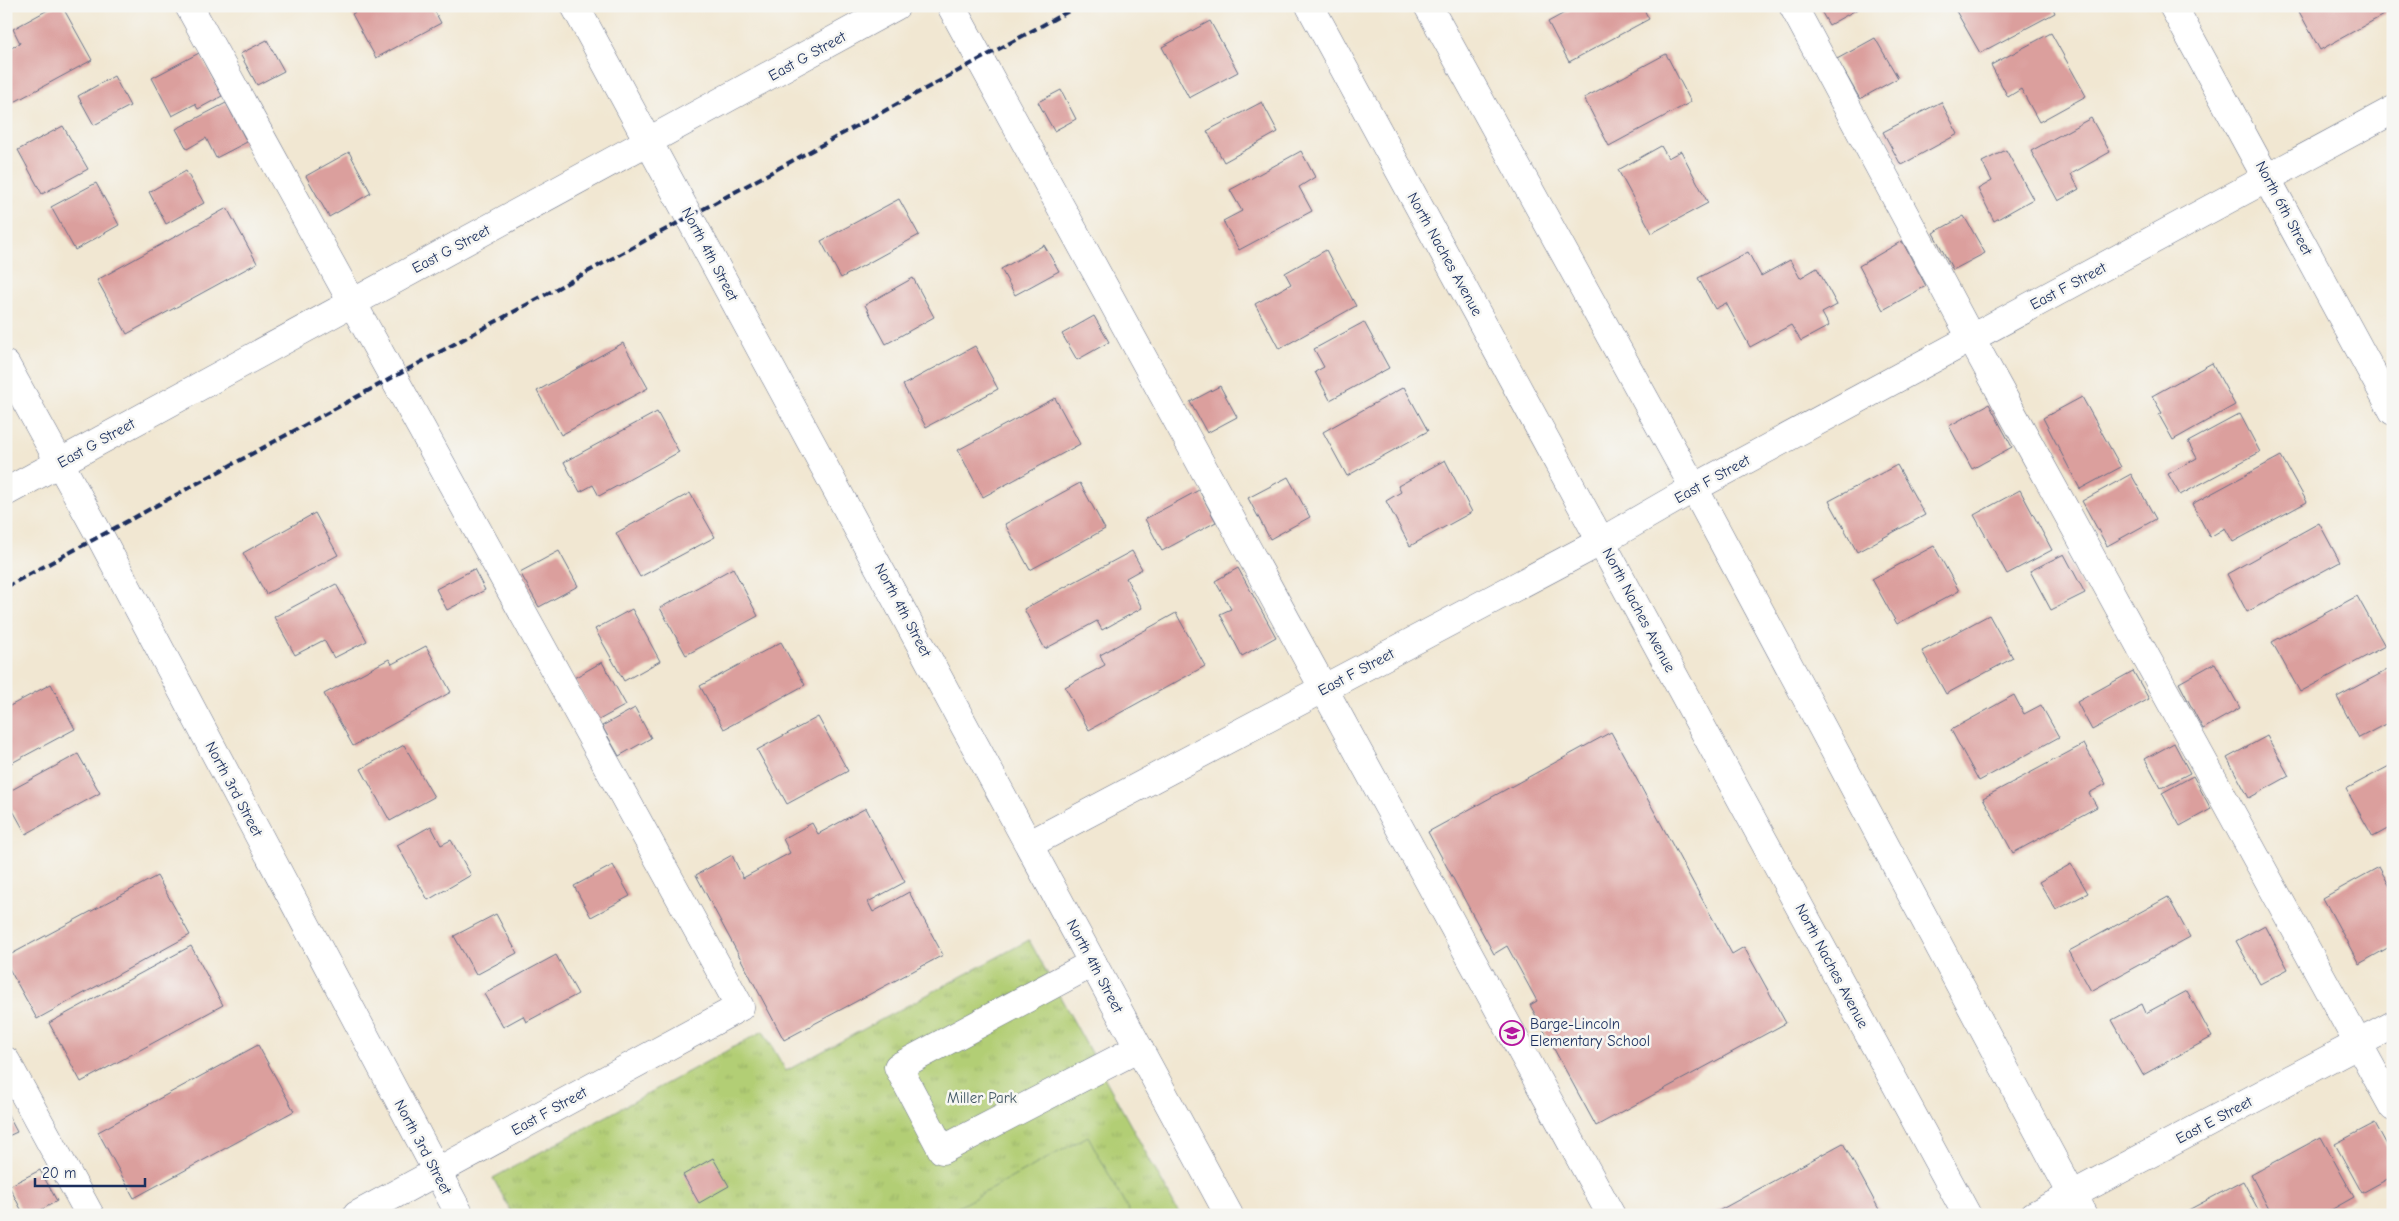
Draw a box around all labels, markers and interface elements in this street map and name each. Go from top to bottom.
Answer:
street label: East G Street [765,27,849,85]
street label: North 6th Street [2252,158,2317,259]
street label: North Naches Avenue [1404,189,1487,319]
street label: North 4th Street [678,204,743,304]
street label: East G Street [409,221,494,277]
street label: East F Street [2027,258,2110,314]
street label: East G Street [54,414,138,472]
street label: East F Street [1671,451,1754,507]
street label: North Naches Avenue [1599,545,1680,676]
street label: North 4th Street [871,560,936,660]
street label: East F Street [1315,644,1398,700]
street label: North 3rd Street [201,739,267,840]
street label: North Naches Avenue [1792,901,1873,1032]
street label: North 4th Street [1063,916,1128,1016]
place label: Barge-Lincoln Elementary School [1530,1015,1650,1050]
school or university icon: Barge-Lincoln Elementary School [1499,1020,1525,1046]
street label: East F Street [508,1083,591,1139]
park label: Miller Park [947,1089,1018,1107]
street label: East E Street [2173,1092,2256,1148]
street label: North 3rd Street [390,1097,456,1198]
scale bar [35,1156,145,1188]
text: 20 m [42,1164,76,1182]

